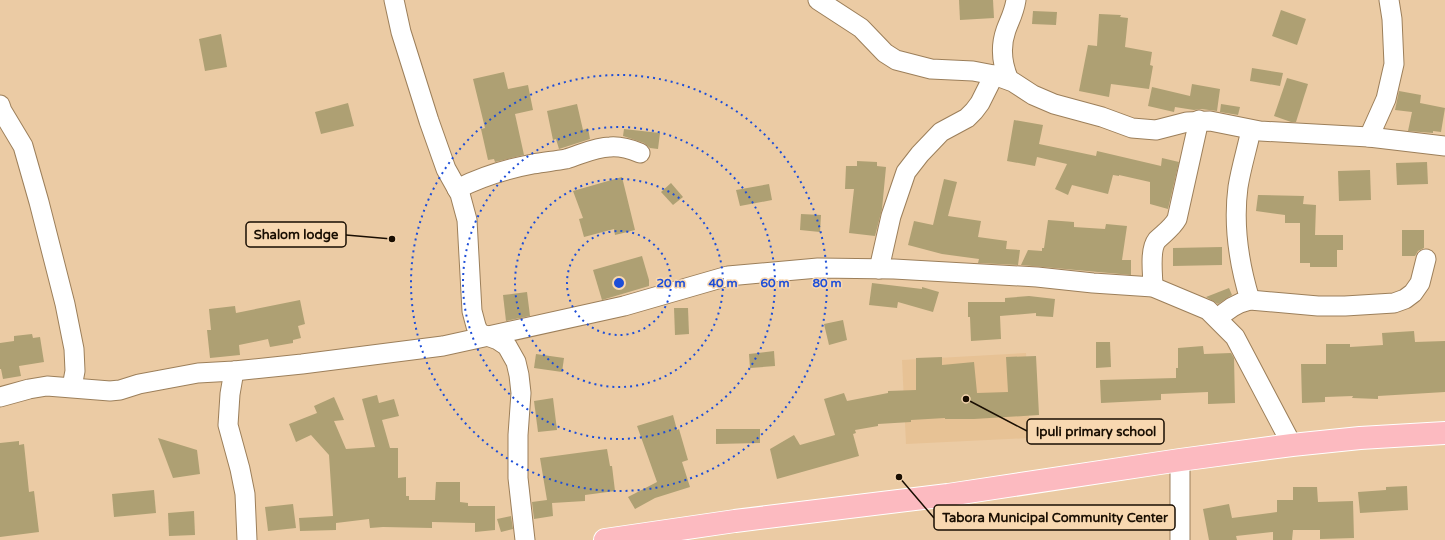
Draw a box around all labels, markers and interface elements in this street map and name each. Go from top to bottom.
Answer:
callout: Shalom lodge [246,222,346,247]
text: Shalom lodge [254,227,339,243]
centre of rings [612,276,626,290]
text: 20 m [656,276,686,290]
text: 40 m [708,276,738,290]
text: 60 m [760,276,790,290]
text: 80 m [812,276,842,290]
callout: Ipuli primary school [1027,419,1164,444]
text: Ipuli primary school [1036,424,1156,440]
callout: Tabora Municipal Community Center [934,505,1175,530]
text: Tabora Municipal Community Center [941,510,1169,526]

